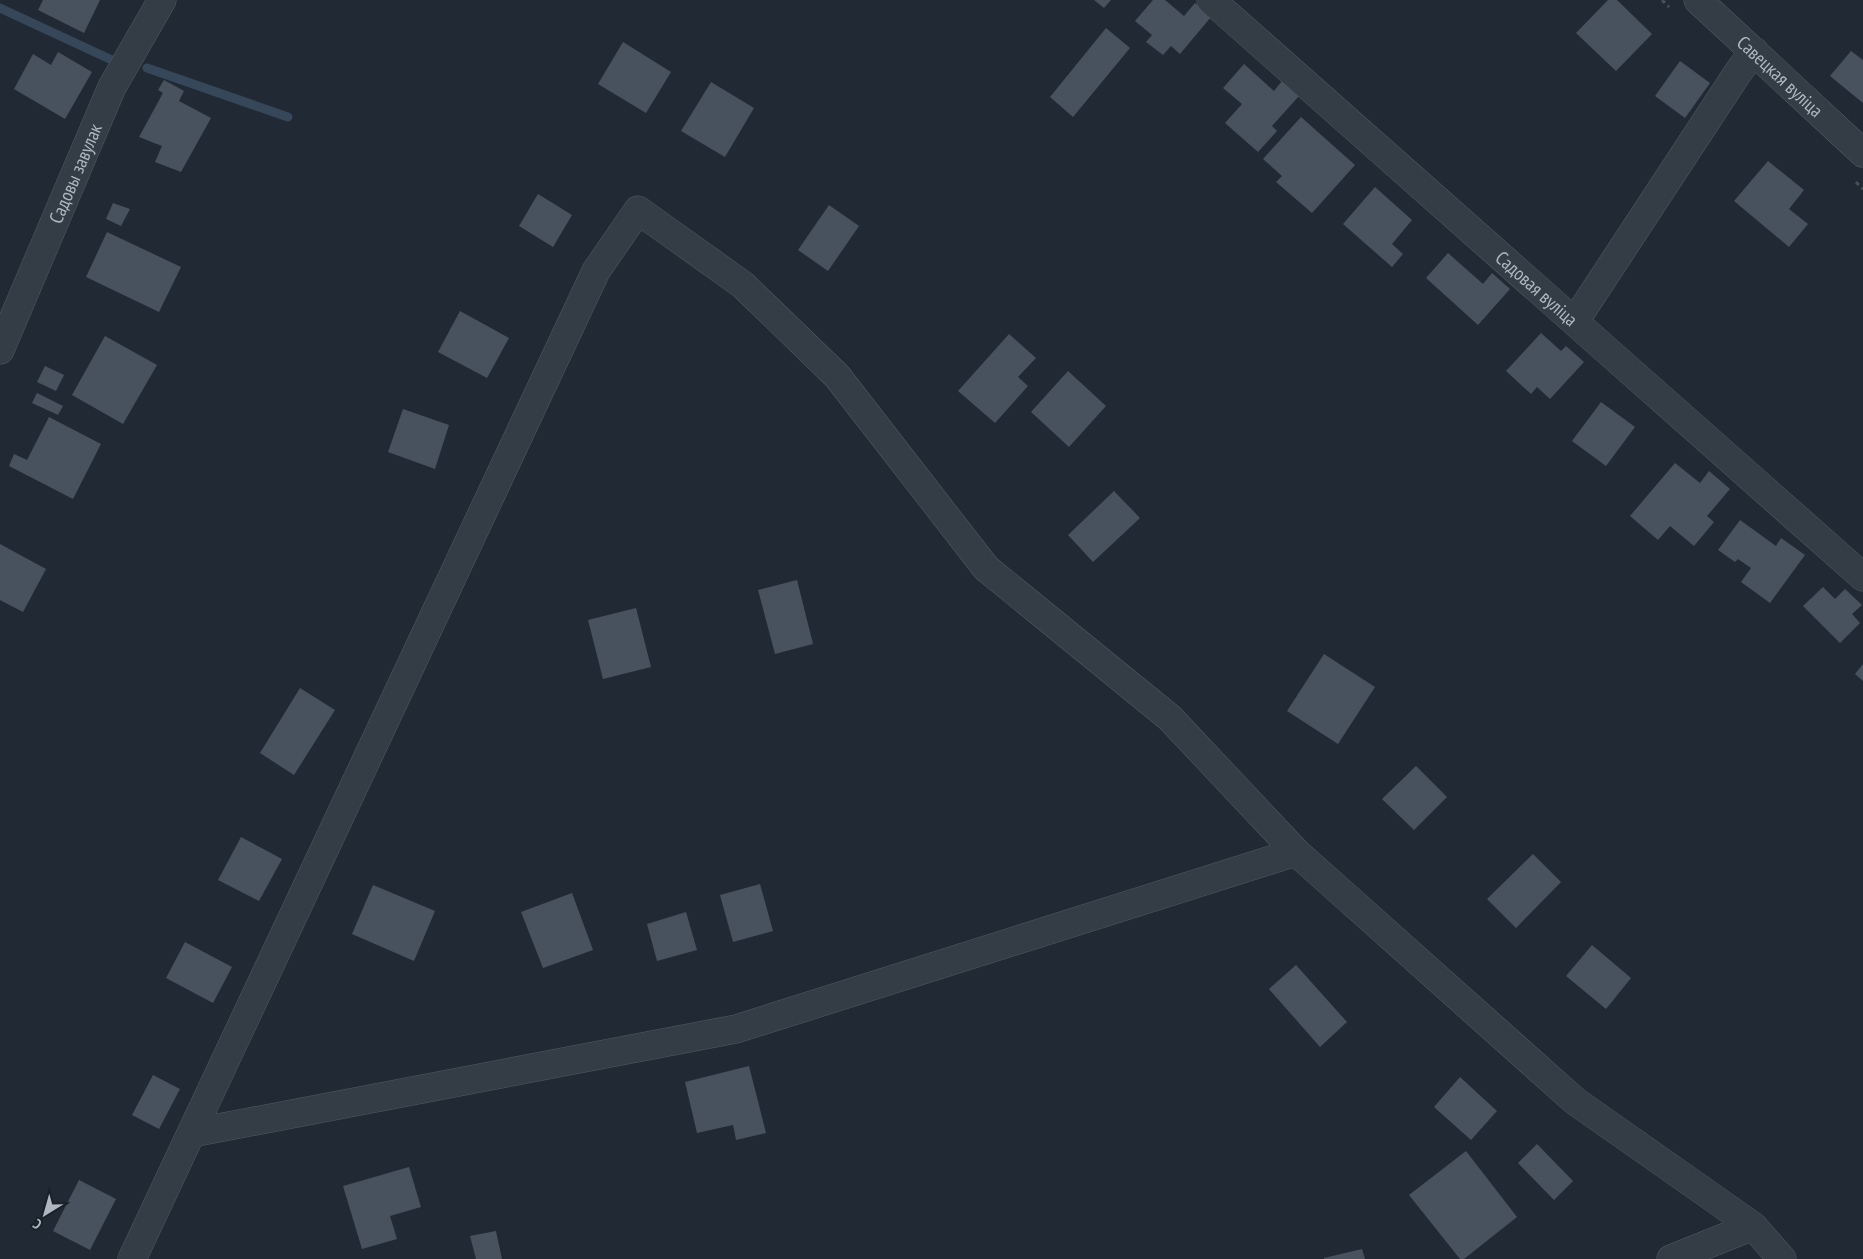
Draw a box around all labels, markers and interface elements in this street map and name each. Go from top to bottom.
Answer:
street label: Савецкая вуліца [1732,30,1828,122]
street label: Садовы завулак [43,119,107,227]
street label: Садовая вуліца [1491,245,1583,331]
north arrow [20,1189,70,1239]
text: С [29,1215,45,1233]

